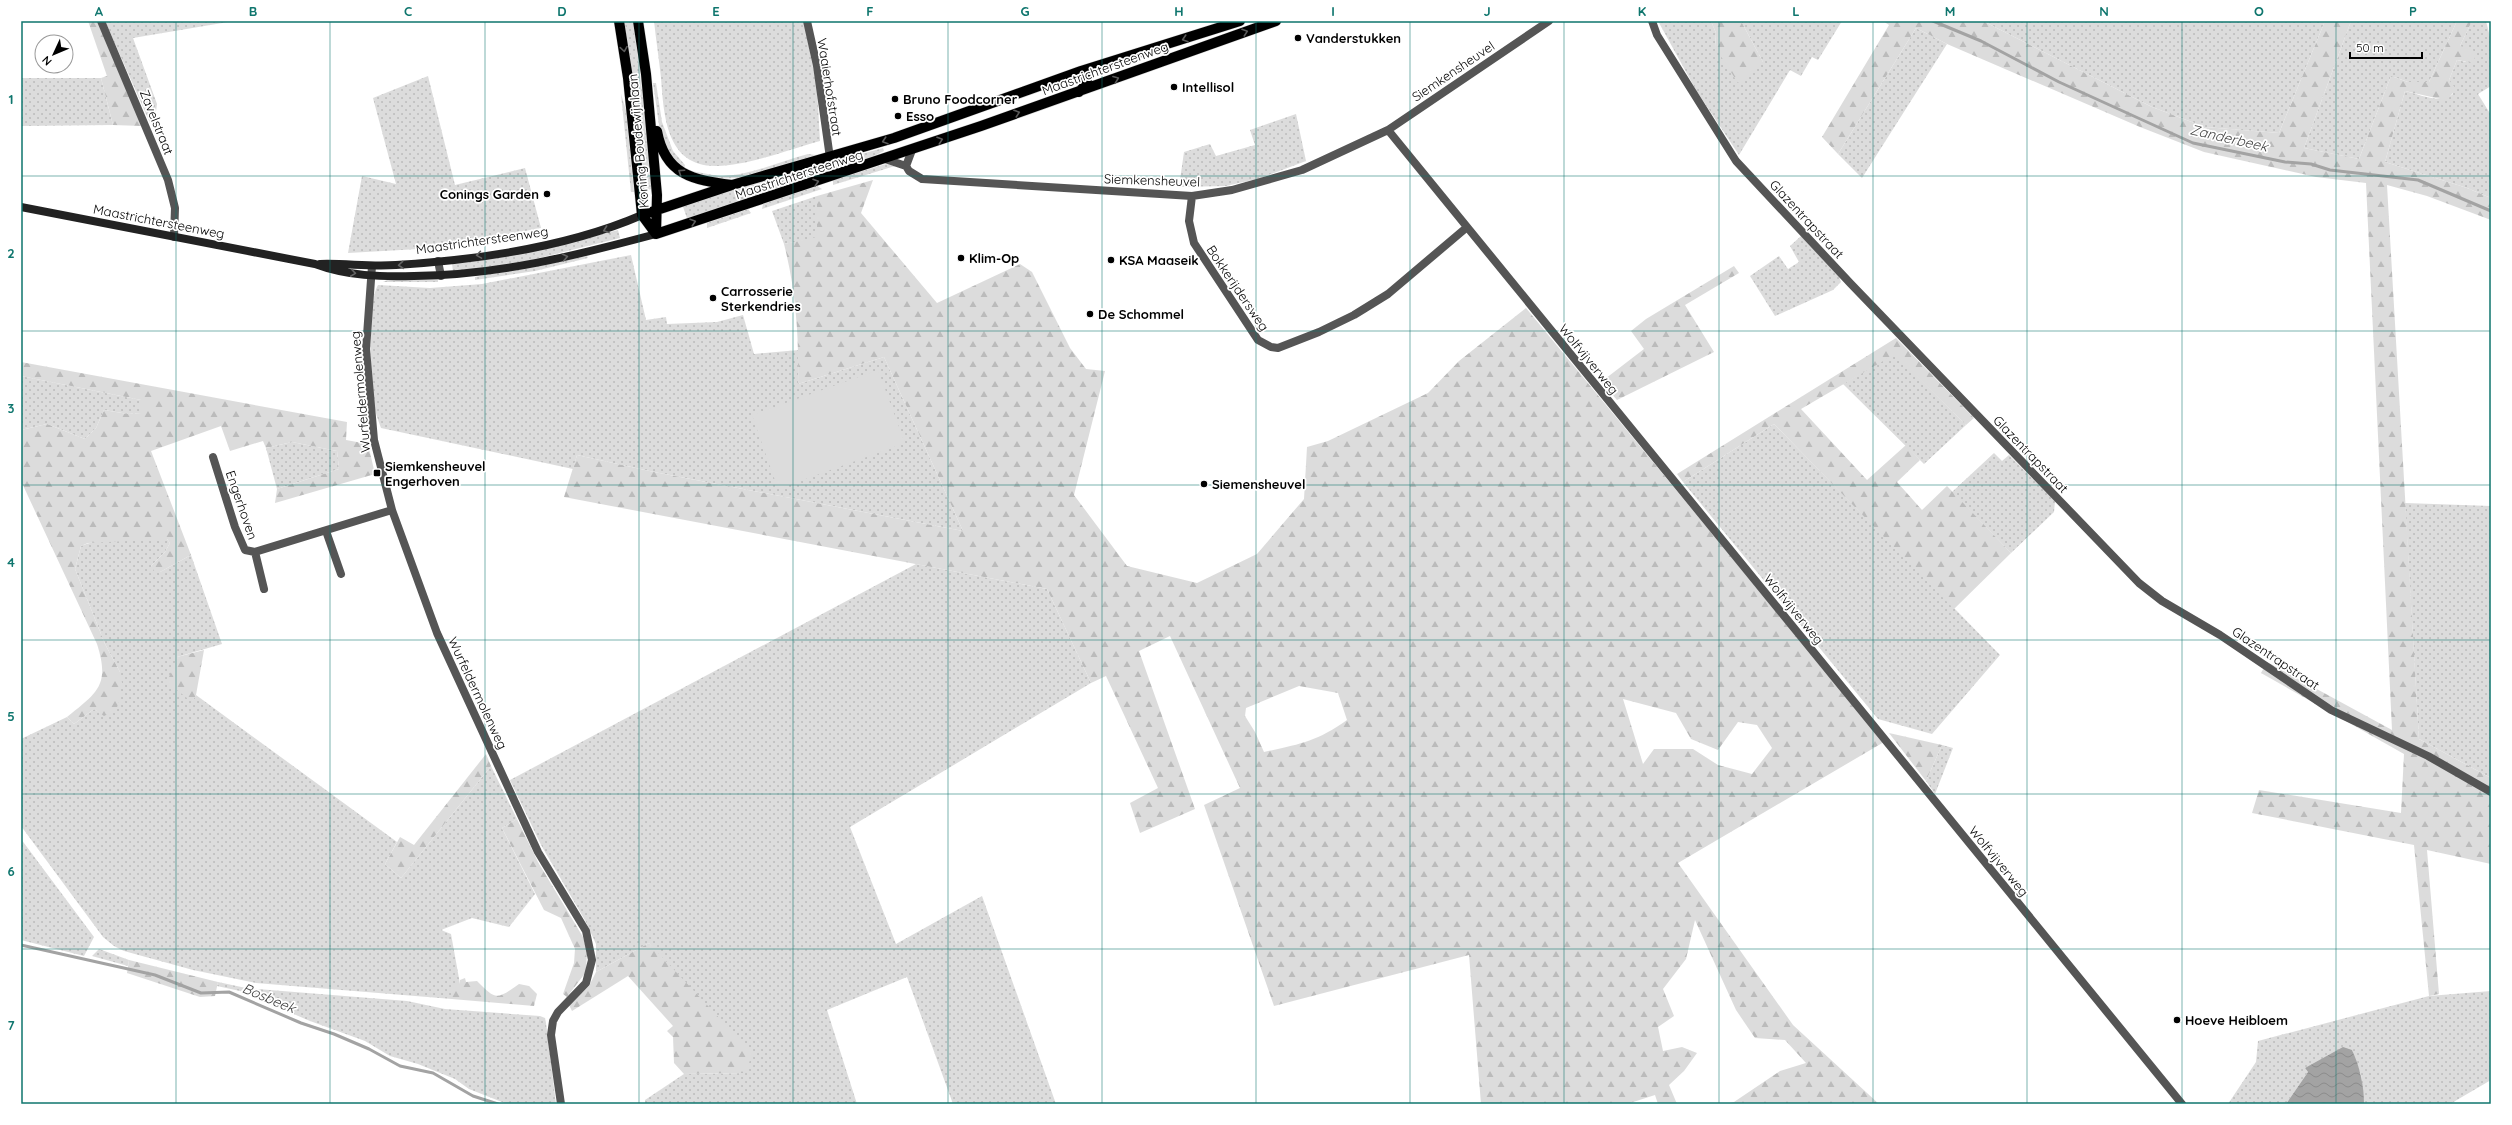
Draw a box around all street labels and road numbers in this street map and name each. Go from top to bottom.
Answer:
street label: Waaierhofstraat [814,37,846,137]
street label: Siemkensheuvel [1409,37,1497,105]
street label: Maastrichtersteenweg [1040,38,1170,98]
street label: Koning Boudewijnlaan [624,73,652,209]
street label: Zavelstraat [137,87,177,157]
street label: Maastrichtersteenweg [733,146,865,202]
street label: Siemkensheuvel [1104,170,1200,190]
street label: Glazentrapstraat [1767,176,1847,262]
street label: Maastrichtersteenweg [92,200,226,242]
street label: Maastrichtersteenweg [415,223,549,257]
street label: Bokkerijdersweg [1203,242,1273,334]
street label: Wolfvijverweg [1556,320,1622,398]
street label: Wurfeldermolenweg [347,331,373,453]
street label: Glazentrapstraat [1990,412,2072,496]
street label: Engerhoven [223,468,261,542]
street label: Wolfvijverweg [1761,570,1827,648]
street label: Glazentrapstraat [2229,623,2323,693]
street label: Wurfeldermolenweg [445,634,511,752]
street label: Wolfvijverweg [1966,822,2032,900]

